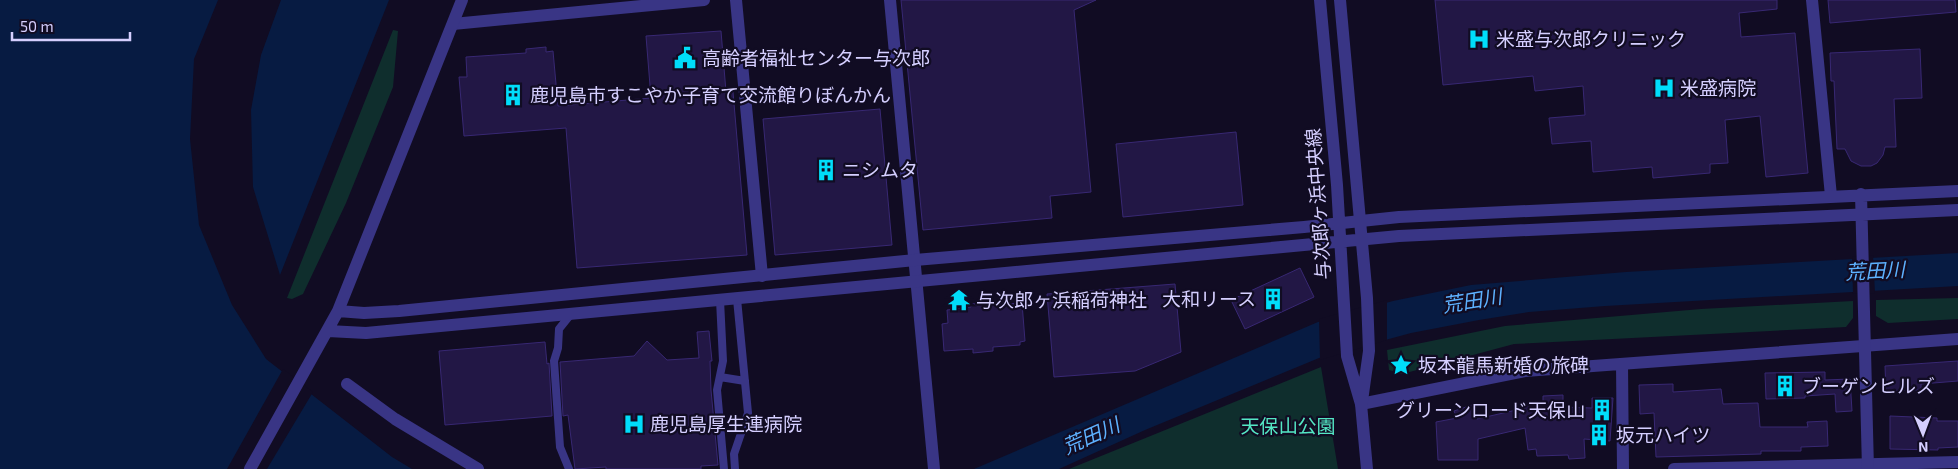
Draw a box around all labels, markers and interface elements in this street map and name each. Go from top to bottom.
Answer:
scale bar [12,10,130,42]
text: 50 m [20,17,54,35]
hospital icon: 米盛与次郎クリニック [1466,26,1492,52]
place label: 米盛与次郎クリニック [1496,27,1686,50]
public building icon: 高齢者福祉センター与次郎 [672,45,698,71]
place label: 高齢者福祉センター与次郎 [702,46,930,69]
hospital icon: 米盛病院 [1651,75,1677,101]
place label: 米盛病院 [1680,76,1756,99]
building icon: 鹿児島市すこやか子育て交流館りぼんかん [500,82,526,108]
place label: 鹿児島市すこやか子育て交流館りぼんかん [530,83,891,106]
street label: 与次郎ヶ浜中央線 [1301,127,1334,281]
building icon: ニシムタ [813,157,839,183]
place label: ニシムタ [842,158,918,181]
water label: 荒田川 [1844,256,1908,284]
water label: 荒田川 [1440,283,1505,317]
building icon: 大和リース [1260,286,1286,312]
temple icon: 与次郎ヶ浜稲荷神社 [946,287,972,313]
place label: 大和リース [1162,287,1256,310]
place label: 与次郎ヶ浜稲荷神社 [976,288,1147,311]
place icon: 坂本龍馬新婚の旅碑 [1388,352,1414,378]
place label: 坂本龍馬新婚の旅碑 [1418,353,1589,376]
building icon: ブーゲンヒルズ [1772,373,1798,399]
place label: ブーゲンヒルズ [1802,374,1935,397]
building icon: グリーンロード天保山 [1589,397,1615,423]
place label: グリーンロード天保山 [1396,398,1585,421]
north arrow [1898,409,1948,459]
hospital icon: 鹿児島厚生連病院 [621,411,647,437]
water label: 荒田川 [1058,411,1125,458]
place label: 鹿児島厚生連病院 [650,412,802,435]
park label: 天保山公園 [1240,414,1336,437]
building icon: 坂元ハイツ [1586,422,1612,448]
place label: 坂元ハイツ [1616,423,1711,446]
text: N [1918,439,1928,456]

